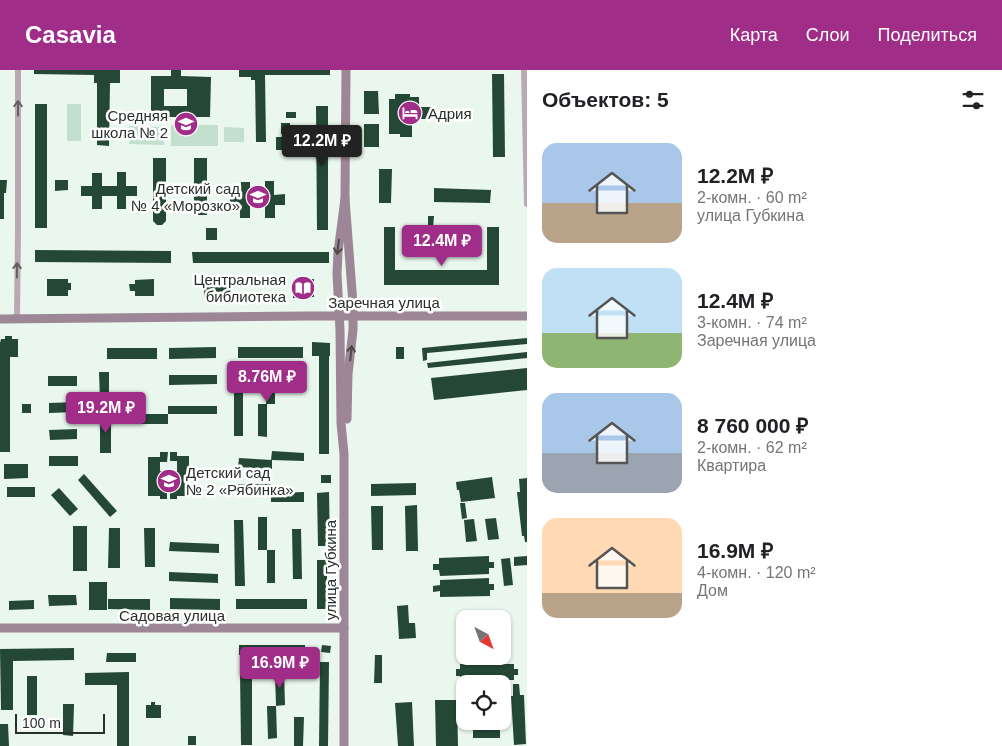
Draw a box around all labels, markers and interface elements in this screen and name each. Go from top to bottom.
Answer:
text: Casavia [25,21,116,48]
text: Карта [730,25,778,45]
text: Слои [806,25,850,45]
text: Поделиться [878,25,977,45]
icon: filters [959,86,987,114]
text: Объектов: 5 [542,88,669,111]
one-way arrow [13,100,23,116]
hotel icon: Адрия [397,100,423,126]
place label: Адрия [428,105,472,122]
place label: Средняя школа № 2 [91,107,168,141]
school or university icon: Средняя школа № 2 [173,111,199,137]
pin: 12.2M ₽ [276,124,368,167]
text: 12.2M ₽ [293,132,351,149]
icon: home [582,163,642,223]
text: 12.2M ₽ [697,164,773,187]
place label: Детский сад № 4 «Морозко» [131,180,240,214]
school or university icon: Детский сад № 4 «Морозко» [245,184,271,210]
text: 2-комн. · 60 m² [697,189,807,206]
text: улица Губкина [697,207,804,224]
pin: 12.4M ₽ [396,224,488,267]
text: 12.4M ₽ [413,232,471,249]
one-way arrow [333,239,343,255]
one-way arrow [13,262,22,278]
place label: Центральная библиотека [193,271,287,305]
library icon: Центральная библиотека [290,275,316,301]
icon: home [582,288,642,348]
text: 12.4M ₽ [697,289,773,312]
street label: Заречная улица [328,294,440,311]
text: 3-комн. · 74 m² [697,314,807,331]
text: Заречная улица [697,332,816,349]
one-way arrow [346,345,356,361]
pin: 8.76M ₽ [221,360,313,403]
text: 8.76M ₽ [238,368,296,385]
pin: 19.2M ₽ [60,392,152,434]
text: 19.2M ₽ [77,399,135,416]
icon: home [582,413,642,473]
text: 8 760 000 ₽ [697,414,808,437]
text: 2-комн. · 62 m² [697,439,807,456]
text: Квартира [697,457,766,474]
place label: Детский сад № 2 «Рябинка» [186,464,294,498]
school or university icon: Детский сад № 2 «Рябинка» [156,468,182,494]
street label: улица Губкина [322,519,339,620]
icon: home [582,538,642,598]
text: 16.9M ₽ [697,539,773,562]
text: 4-комн. · 120 m² [697,564,816,581]
text: Дом [697,582,728,599]
street label: Садовая улица [119,607,226,624]
north arrow [456,610,511,665]
map controls [456,610,511,730]
pin: 16.9M ₽ [234,646,326,689]
text: 16.9M ₽ [251,654,309,671]
button: locate [456,675,511,730]
scale bar [15,711,105,734]
text: 100 m [22,715,61,731]

